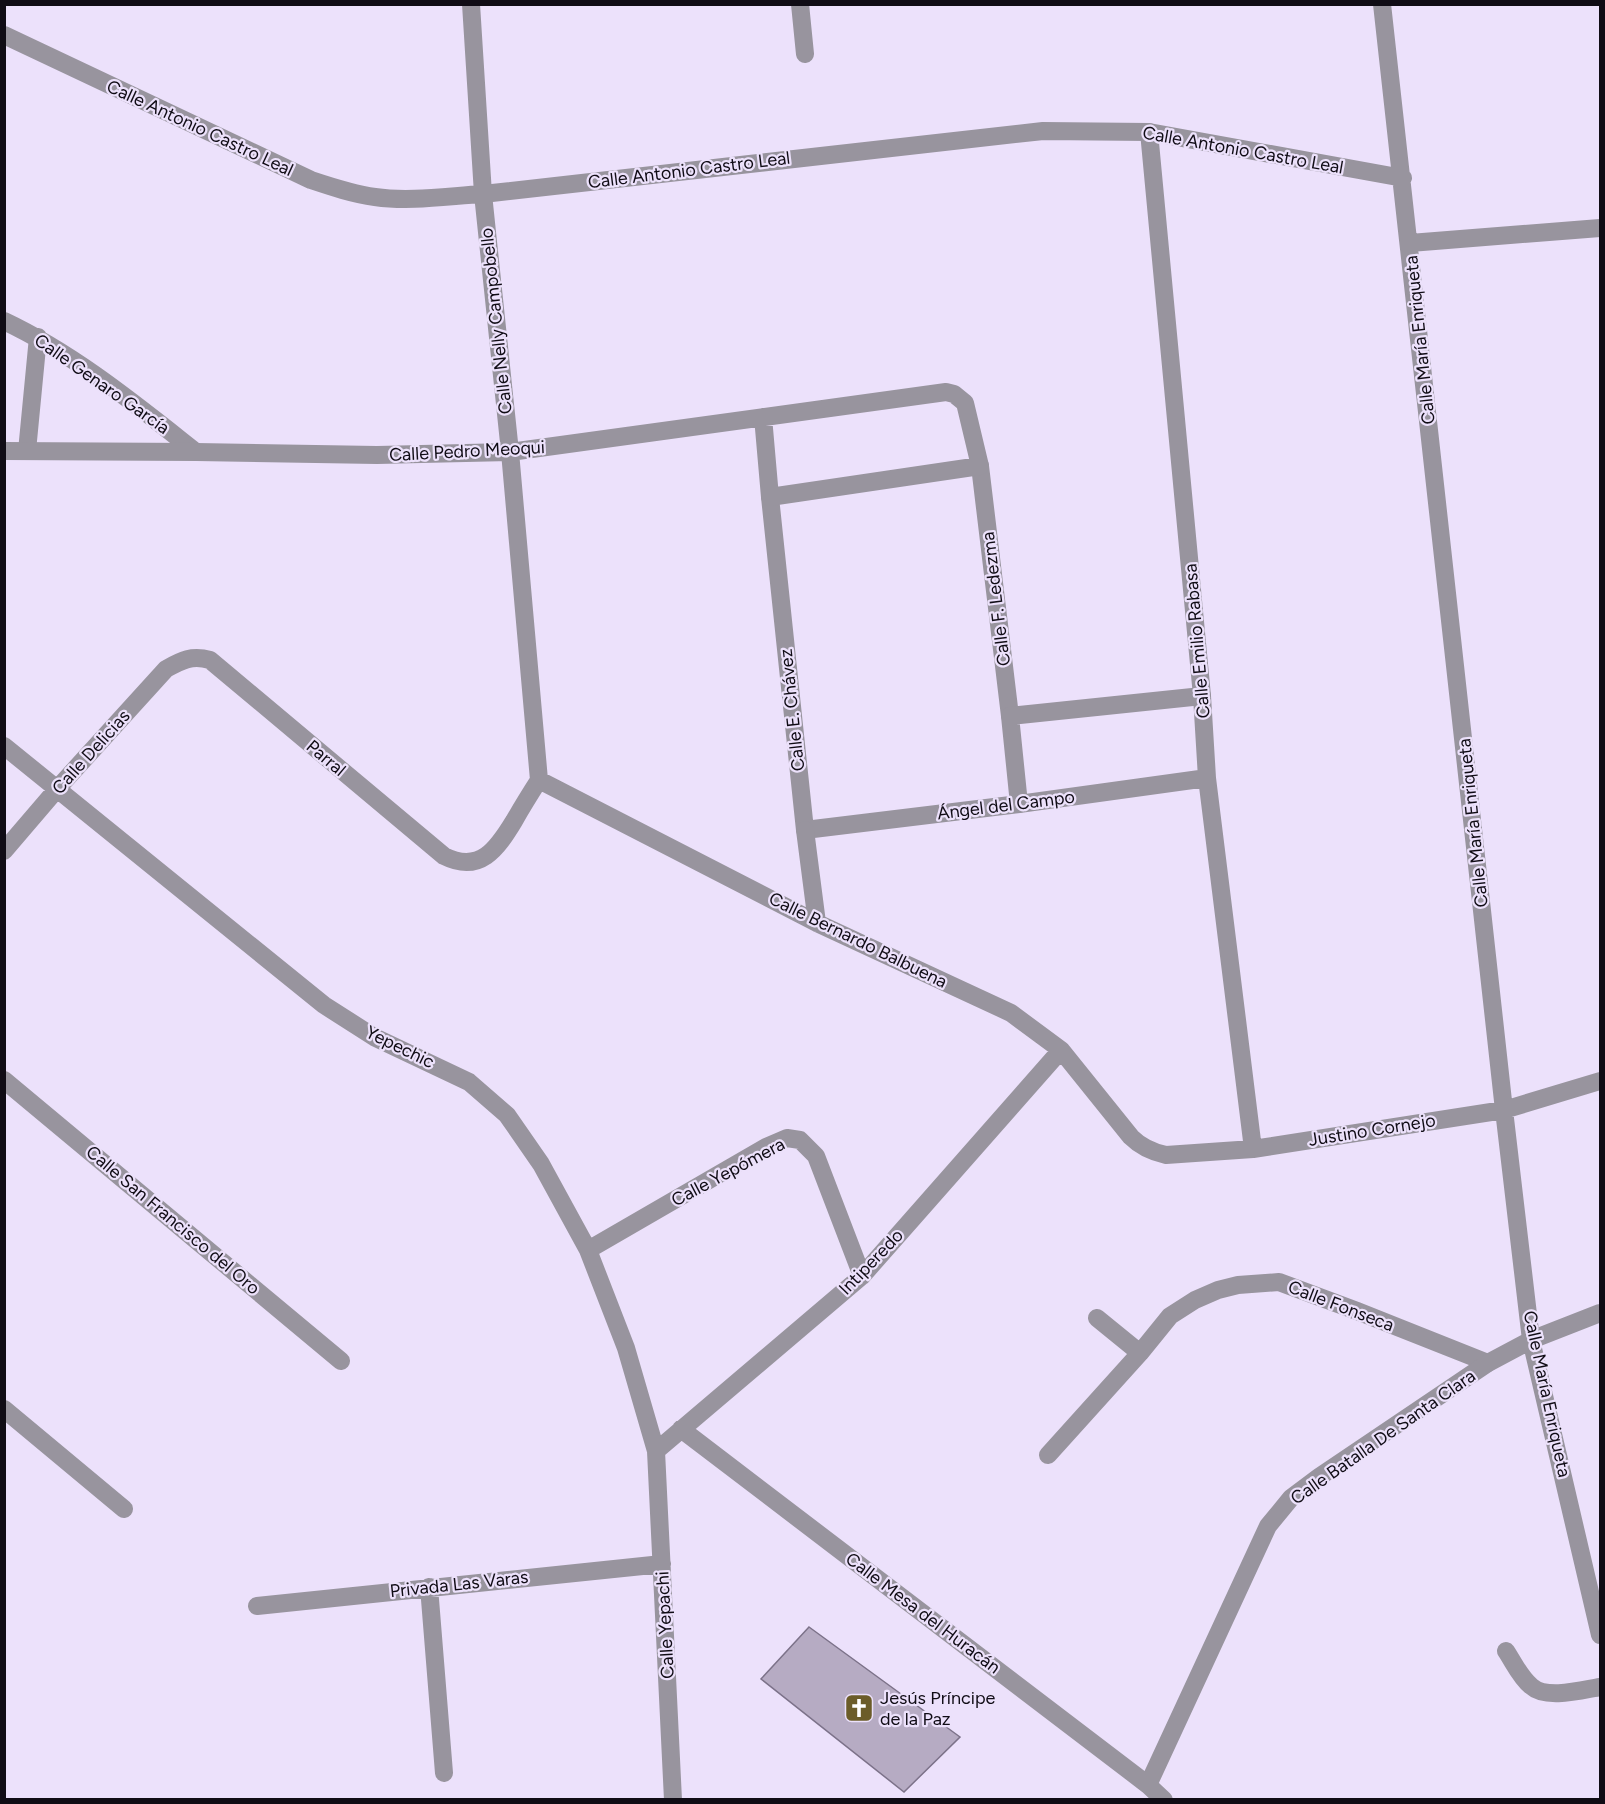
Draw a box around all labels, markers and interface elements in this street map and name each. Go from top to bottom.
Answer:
street label: Calle Antonio Castro Leal [103,75,297,181]
street label: Calle Antonio Castro Leal [1141,121,1345,179]
street label: Calle Antonio Castro Leal [587,147,791,193]
street label: Calle Nelly Campobello [475,227,517,415]
street label: Calle María Enriqueta [1400,254,1440,426]
street label: Calle Genaro García [30,329,174,439]
street label: Calle Pedro Meoqui [388,436,546,466]
street label: Calle F. Ledezma [977,531,1015,667]
street label: Calle Emilio Rabasa [1179,563,1215,719]
street label: Calle E. Chávez [775,647,809,772]
street label: Calle Delicias [47,705,135,799]
street label: Parral [302,735,350,781]
street label: Calle María Enriqueta [1453,737,1493,909]
street label: Ángel del Campo [936,786,1076,824]
street label: Calle Bernardo Balbuena [765,887,951,993]
street label: Yepechic [362,1021,438,1073]
street label: Justino Cornejo [1307,1109,1437,1151]
street label: Calle Yepómera [667,1133,789,1211]
street label: Calle San Francisco del Oro [82,1141,264,1299]
street label: Intiperedo [834,1224,908,1300]
street label: Calle Fonseca [1285,1276,1397,1336]
street label: Calle María Enriqueta [1519,1309,1575,1479]
street label: Calle Batalla De Santa Clara [1286,1365,1480,1509]
street label: Calle Mesa del Huracán [841,1548,1005,1678]
street label: Privada Las Varas [389,1566,529,1602]
street label: Calle Yepachi [651,1571,679,1679]
place label: Jesús Príncipe de la Paz [880,1687,996,1730]
church icon: Jesús Príncipe de la Paz [843,1692,875,1724]

